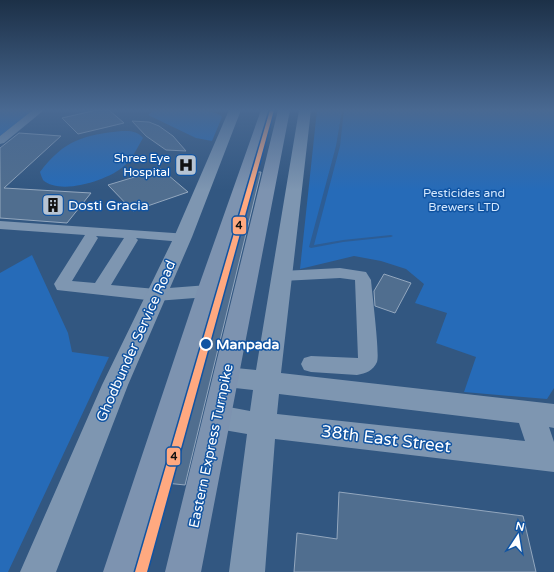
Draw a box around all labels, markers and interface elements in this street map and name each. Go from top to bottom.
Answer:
place label: Shree Eye Hospital [114,151,170,179]
hospital icon: Shree Eye Hospital [173,152,199,178]
park label: Pesticides and Brewers LTD [423,186,505,214]
building icon: Dosti Gracia [40,192,66,218]
place label: Dosti Gracia [68,197,149,214]
line badge: 4 [232,216,247,235]
text: 4 [236,219,243,232]
street label: Ghodbunder Service Road [93,258,179,424]
place label: Manpada [216,336,279,353]
marker: Manpada [199,337,213,351]
street label: Eastern Express Turnpike [185,362,237,530]
street label: 38th East Street [320,421,453,457]
line badge: 4 [166,447,181,466]
text: 4 [171,450,178,463]
north arrow [498,516,538,556]
text: N [514,519,526,534]

